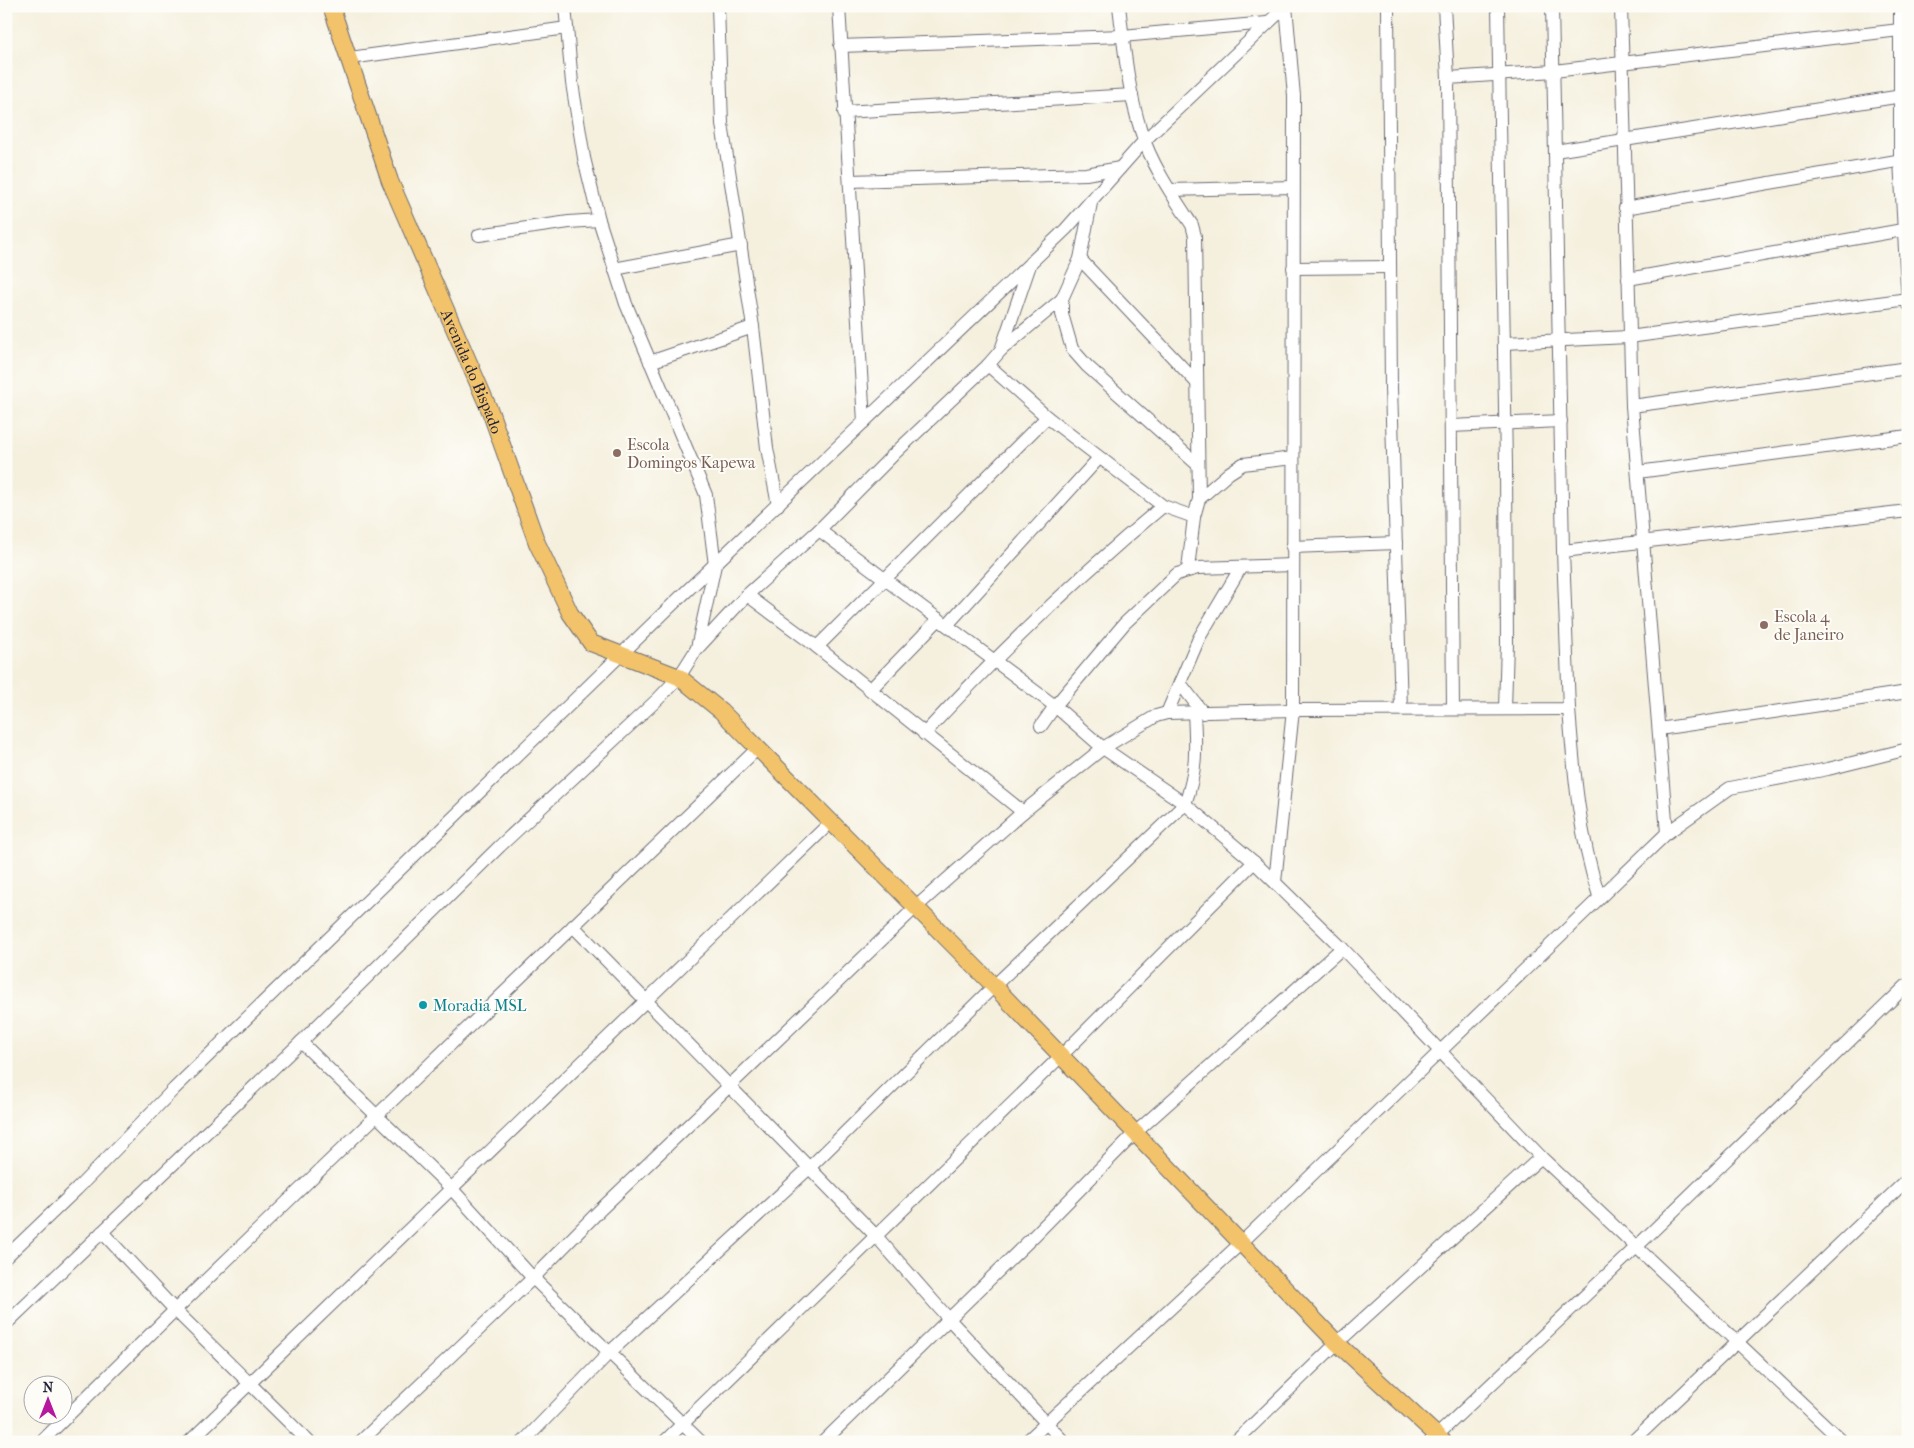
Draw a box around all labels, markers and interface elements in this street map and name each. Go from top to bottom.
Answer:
street label: Avenida do Bispado [437,305,506,436]
place label: Escola Domingos Kapewa [627,435,756,472]
marker: Escola Domingos Kapewa [611,447,623,459]
place label: Escola 4 de Janeiro [1774,607,1844,644]
marker: Escola 4 de Janeiro [1758,619,1770,631]
place label: Moradia MSL [433,996,527,1015]
marker: Moradia MSL [417,999,429,1011]
north arrow [22,1376,72,1426]
text: N [43,1379,54,1396]

